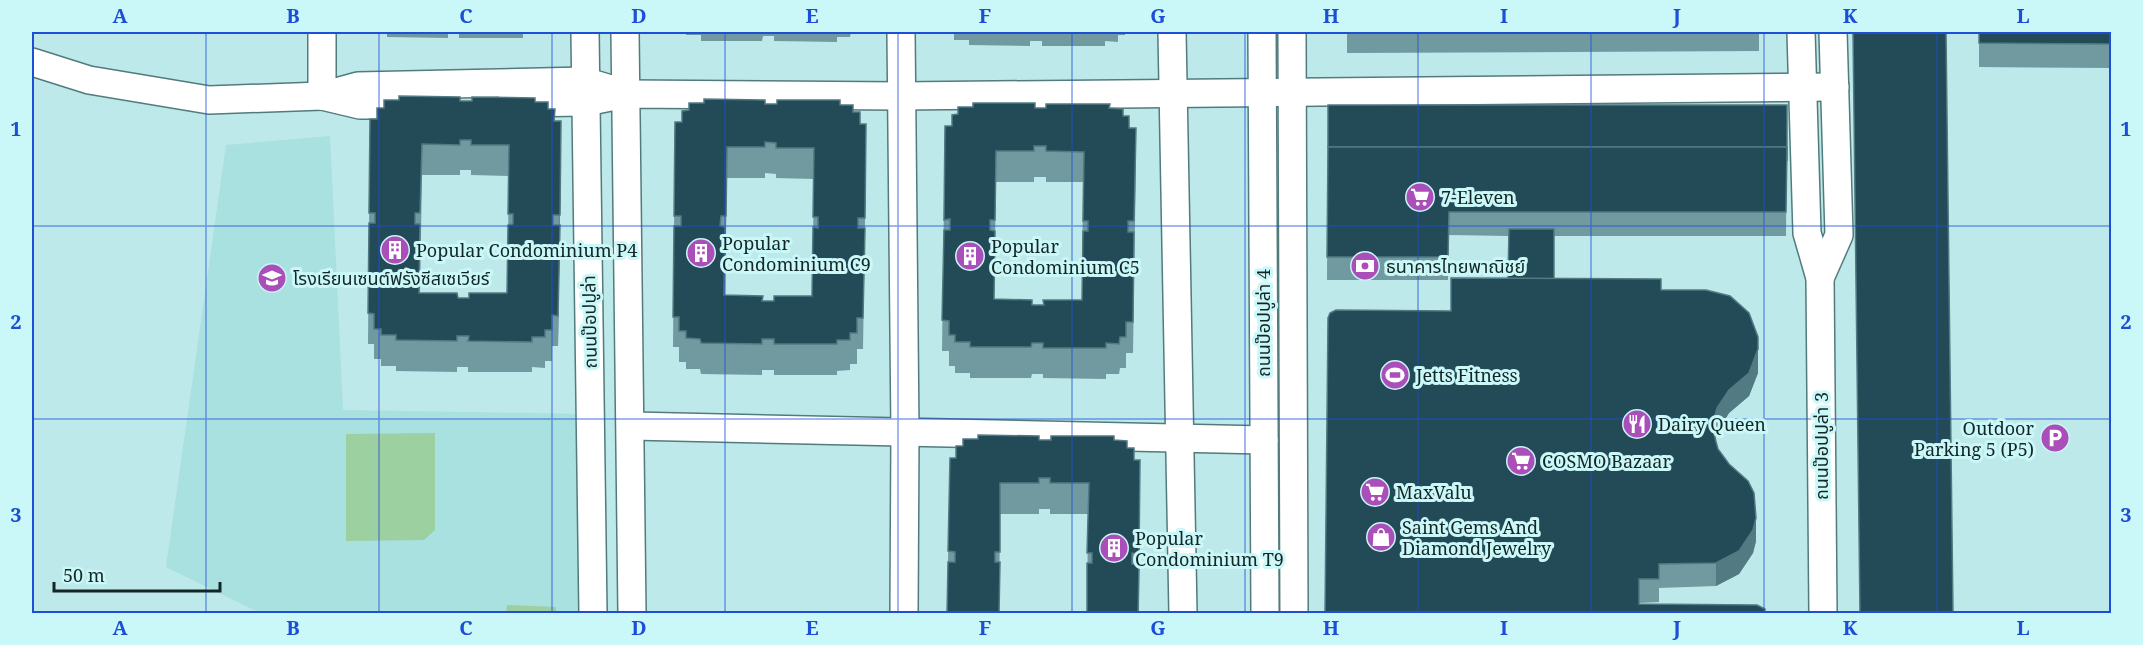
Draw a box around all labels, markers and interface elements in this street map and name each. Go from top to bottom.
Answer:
text: A [112,2,128,29]
text: B [286,2,300,29]
text: C [459,2,473,29]
text: D [631,2,647,29]
text: E [805,2,819,29]
text: F [979,2,991,29]
text: G [1150,2,1166,29]
text: H [1323,2,1339,29]
text: I [1500,2,1508,29]
text: J [1672,2,1681,29]
text: K [1843,2,1858,29]
text: L [2016,2,2030,29]
text: 1 [10,115,22,142]
text: 1 [2120,115,2132,142]
supermarket icon: 7-Eleven [1404,181,1436,213]
place label: 7-Eleven [1441,185,1515,209]
place label: Popular Condominium C9 [722,231,871,276]
building icon: Popular Condominium P4 [379,234,411,266]
place label: Popular Condominium C5 [991,234,1140,279]
building icon: Popular Condominium C9 [685,237,717,269]
place label: Popular Condominium P4 [416,238,637,262]
building icon: Popular Condominium C5 [954,240,986,272]
bank icon: ธนาคารไทยพาณิชย์ [1349,250,1381,282]
place label: ธนาคารไทยพาณิชย์ [1386,254,1525,278]
school or university icon: โรงเรียนเซนต์ฟรังซีสเซเวียร์ [256,262,288,294]
place label: โรงเรียนเซนต์ฟรังซีสเซเวียร์ [293,266,491,290]
street label: ถนนป๊อปปูล่า 4 [1251,269,1276,377]
street label: ถนนป๊อปปูล่า [576,275,603,369]
text: 2 [10,308,22,335]
text: 2 [2120,308,2132,335]
sports icon: Jetts Fitness [1379,359,1411,391]
place label: Jetts Fitness [1415,363,1518,387]
street label: ถนนป๊อปปูล่า 3 [1809,392,1834,500]
restaurant icon: Dairy Queen [1621,408,1653,440]
place label: Dairy Queen [1658,412,1766,436]
place label: Outdoor Parking 5 (P5) [1914,416,2035,461]
parking icon: Outdoor Parking 5 (P5) [2039,422,2071,454]
supermarket icon: COSMO Bazaar [1505,445,1537,477]
place label: COSMO Bazaar [1542,449,1671,473]
supermarket icon: MaxValu [1359,476,1391,508]
place label: MaxValu [1396,480,1472,504]
text: 3 [10,501,22,528]
text: 3 [2120,501,2132,528]
place label: Saint Gems And Diamond Jewelry [1402,515,1552,560]
shop icon: Saint Gems And Diamond Jewelry [1365,521,1397,553]
place label: Popular Condominium T9 [1135,526,1284,571]
building icon: Popular Condominium T9 [1098,532,1130,564]
scale bar [54,555,220,593]
text: 50 m [63,563,105,587]
text: A [112,614,128,641]
text: B [286,614,300,641]
text: C [459,614,473,641]
text: D [631,614,647,641]
text: E [805,614,819,641]
text: F [979,614,991,641]
text: G [1150,614,1166,641]
text: H [1323,614,1339,641]
text: I [1500,614,1508,641]
text: J [1672,614,1681,641]
text: K [1843,614,1858,641]
text: L [2016,614,2030,641]

